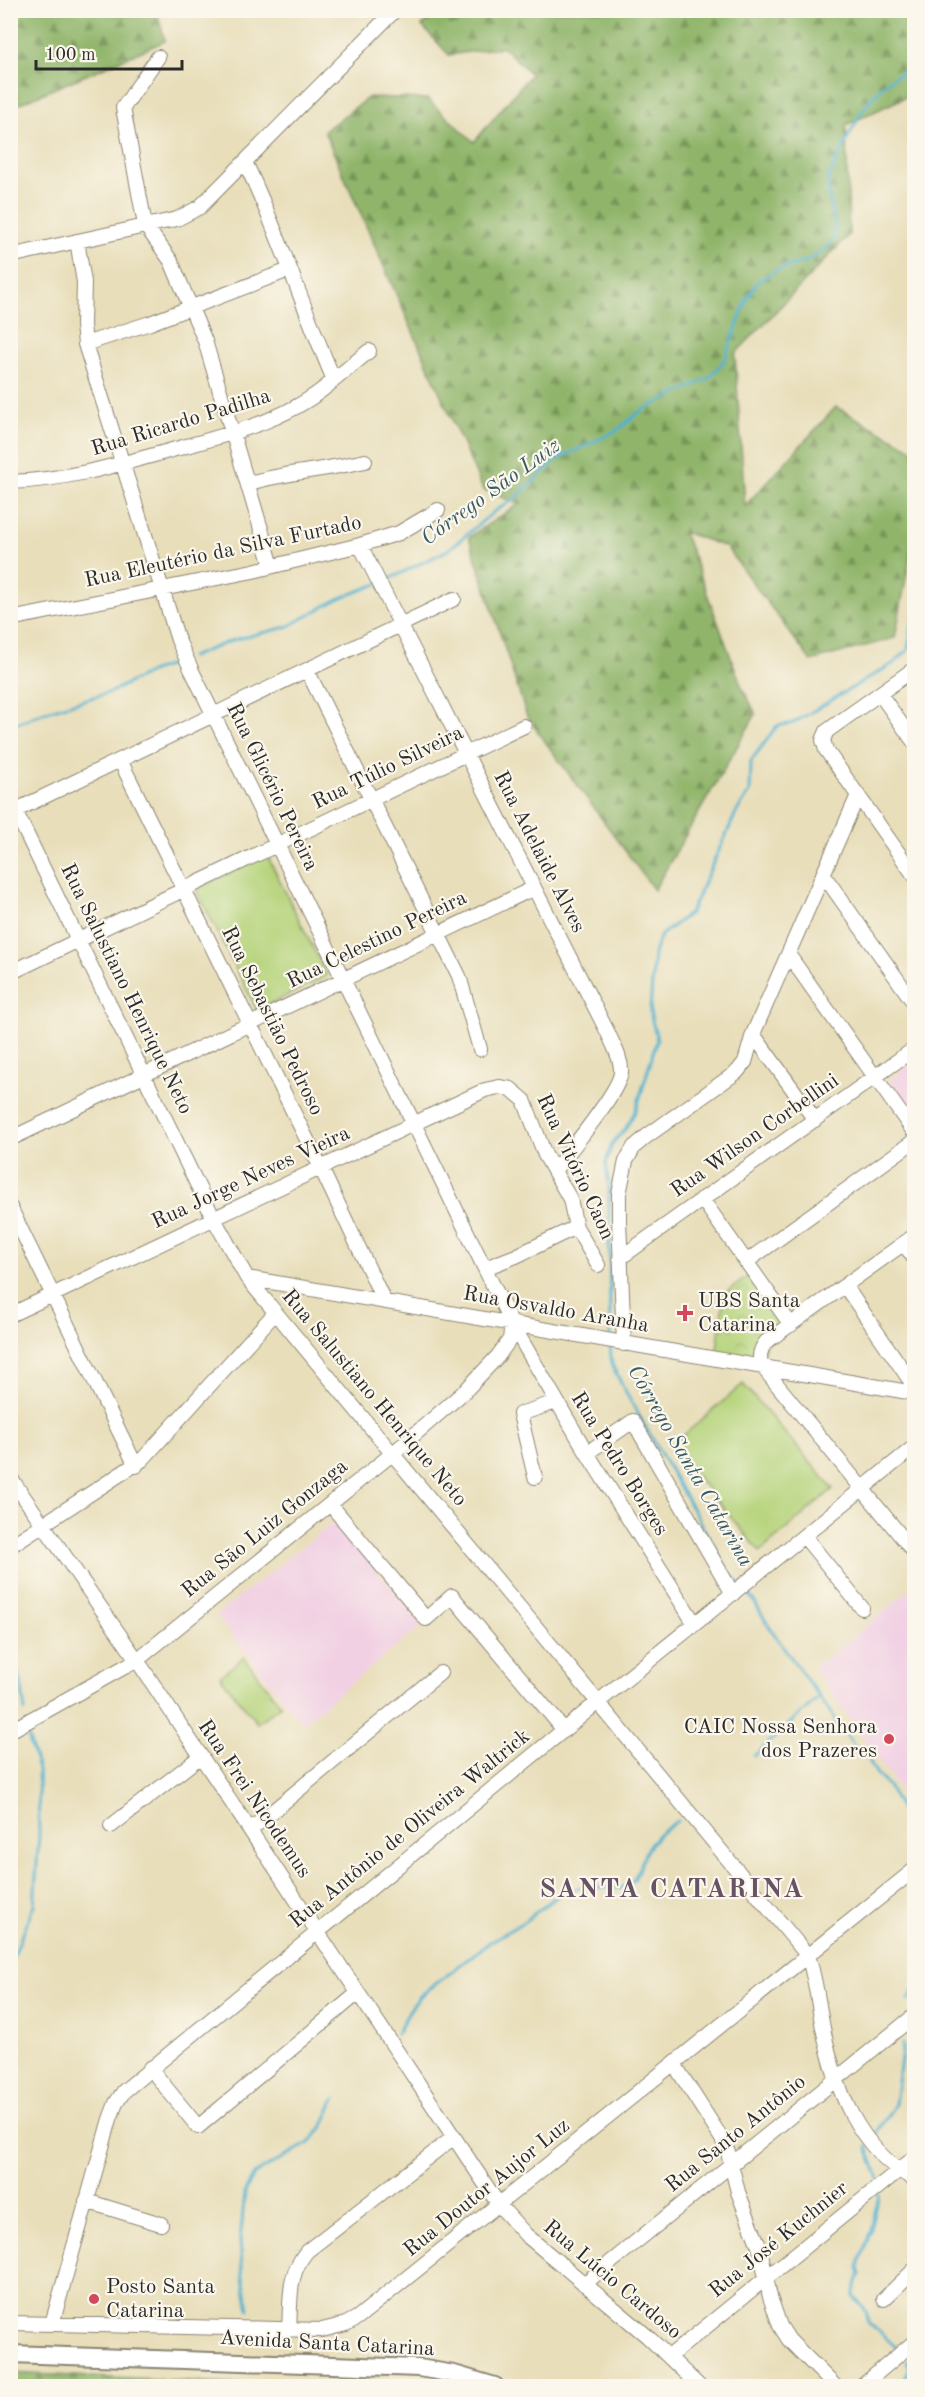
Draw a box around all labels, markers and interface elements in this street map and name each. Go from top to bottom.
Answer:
scale bar [36,33,182,71]
text: 100 m [45,46,96,64]
street label: Rua Ricardo Padilha [89,386,273,460]
water label: Córrego São Luiz [417,434,565,550]
street label: Rua Eleutério da Silva Furtado [83,512,363,592]
street label: Rua Glicério Pereira [222,700,322,874]
street label: Rua Túlio Silveira [309,722,467,814]
street label: Rua Adelaide Alves [489,768,589,936]
street label: Rua Salustiano Henrique Neto [56,861,196,1117]
street label: Rua Celestino Pereira [284,887,470,993]
street label: Rua Sebastião Pedroso [217,923,327,1119]
street label: Rua Wilson Corbellini [667,1070,843,1202]
street label: Rua Vitório Caon [532,1091,618,1243]
street label: Rua Jorge Neves Vieira [149,1123,353,1233]
street label: Rua Osvaldo Aranha [461,1283,651,1337]
street label: Rua Salustiano Henrique Neto [277,1286,471,1510]
place label: UBS Santa Catarina [698,1291,800,1336]
marker: UBS Santa Catarina [676,1304,694,1322]
water label: Córrego Santa Catarina [623,1361,757,1571]
street label: Rua Pedro Borges [566,1389,672,1539]
street label: Rua São Luiz Gonzaga [178,1456,352,1602]
street label: Rua Frei Nicodemus [193,1716,315,1882]
place label: CAIC Nossa Senhora dos Prazeres [684,1717,877,1762]
street label: Rua Antônio de Oliveira Waltrick [286,1726,534,1932]
marker: CAIC Nossa Senhora dos Prazeres [882,1732,896,1746]
district label: SANTA CATARINA [539,1876,805,1903]
street label: Rua Santo Antônio [662,2071,810,2197]
street label: Rua Doutor Aujor Luz [400,2115,574,2261]
street label: Rua José Kuchnier [706,2178,853,2302]
street label: Rua Lúcio Cardoso [539,2216,685,2344]
place label: Posto Santa Catarina [106,2277,215,2322]
marker: Posto Santa Catarina [87,2292,101,2306]
street label: Avenida Santa Catarina [219,2328,435,2360]

